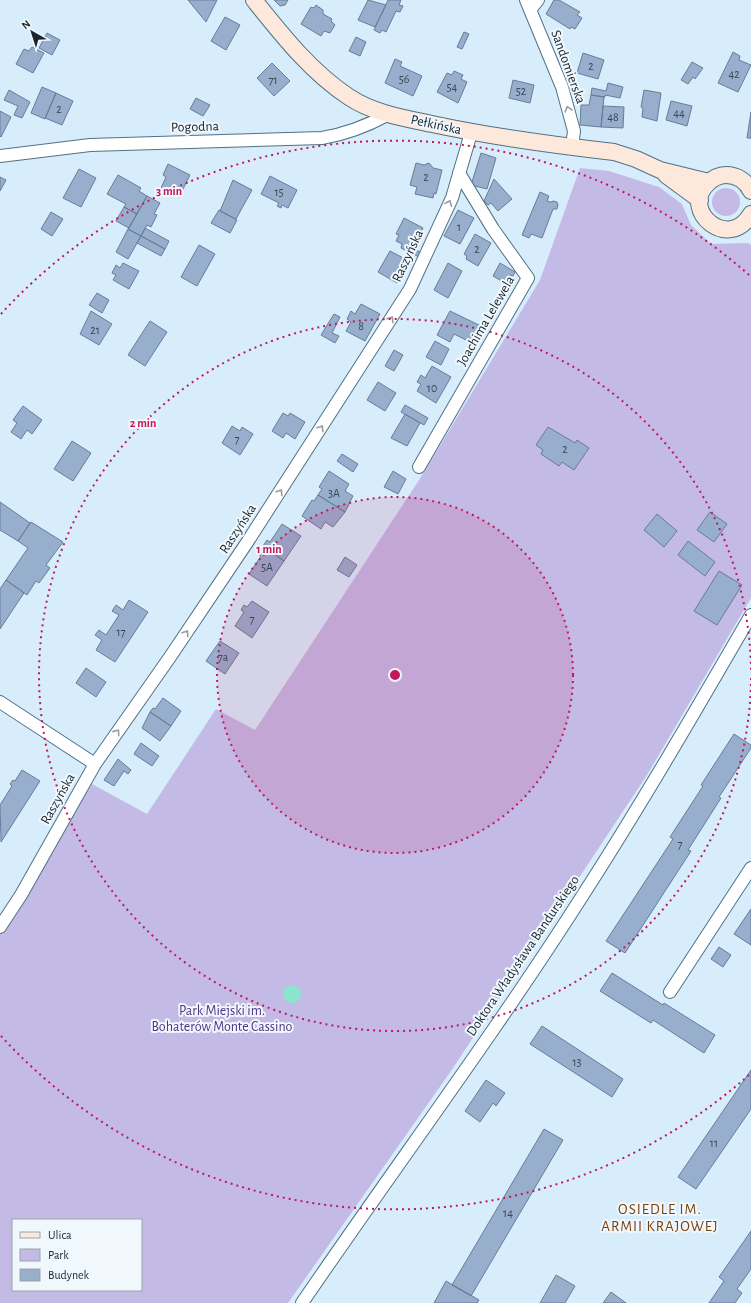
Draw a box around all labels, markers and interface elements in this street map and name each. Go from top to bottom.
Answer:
north arrow [12,12,52,52]
text: N [20,18,32,31]
street label: Sandomierska [548,28,588,106]
house number: 2 [588,60,594,72]
house number: 42 [728,68,740,80]
house number: 56 [399,73,410,85]
house number: 71 [268,74,278,86]
house number: 54 [447,81,458,93]
house number: 52 [516,85,527,97]
house number: 2 [56,103,62,115]
one-way arrow [564,106,573,113]
house number: 44 [673,107,685,119]
house number: 48 [607,111,619,123]
street label: Pełkińska [409,113,463,137]
street label: Pogodna [171,119,220,135]
house number: 2 [423,171,429,183]
text: 3 min [156,185,182,197]
house number: 15 [274,186,284,198]
one-way arrow [445,199,453,206]
house number: 1 [457,221,461,233]
street label: Raszyńska [390,227,426,284]
house number: 2 [474,243,480,255]
street label: Joachima Lelewela [455,273,518,368]
one-way arrow [387,316,394,323]
house number: 8 [358,320,364,332]
house number: 21 [90,324,100,336]
house number: 10 [427,382,437,394]
text: 2 min [130,417,156,429]
one-way arrow [316,425,324,432]
house number: 7 [234,433,240,445]
house number: 2 [562,443,568,455]
house number: 3A [328,487,340,499]
one-way arrow [275,489,283,496]
street label: Raszyńska [217,501,259,556]
text: 1 min [256,543,282,555]
house number: 5A [261,561,273,573]
house number: 7 [249,613,255,625]
house number: 17 [116,626,126,638]
one-way arrow [181,630,189,637]
house number: 7a [218,651,229,663]
centre of rings [388,668,402,682]
one-way arrow [112,729,120,736]
street label: Raszyńska [38,771,78,827]
house number: 7 [677,838,683,850]
street label: Doktora Władysława Bandurskiego [464,873,582,1039]
park label: Park Miejski im. Bohaterów Monte Cassino [151,1004,293,1034]
house number: 13 [572,1056,582,1068]
house number: 11 [710,1137,718,1149]
district label: OSIEDLE IM. ARMII KRAJOWEJ [601,1202,719,1234]
house number: 14 [503,1207,513,1219]
legend [12,1219,142,1291]
text: Ulica [48,1229,72,1241]
text: Park [48,1249,69,1261]
text: Budynek [48,1269,90,1282]

